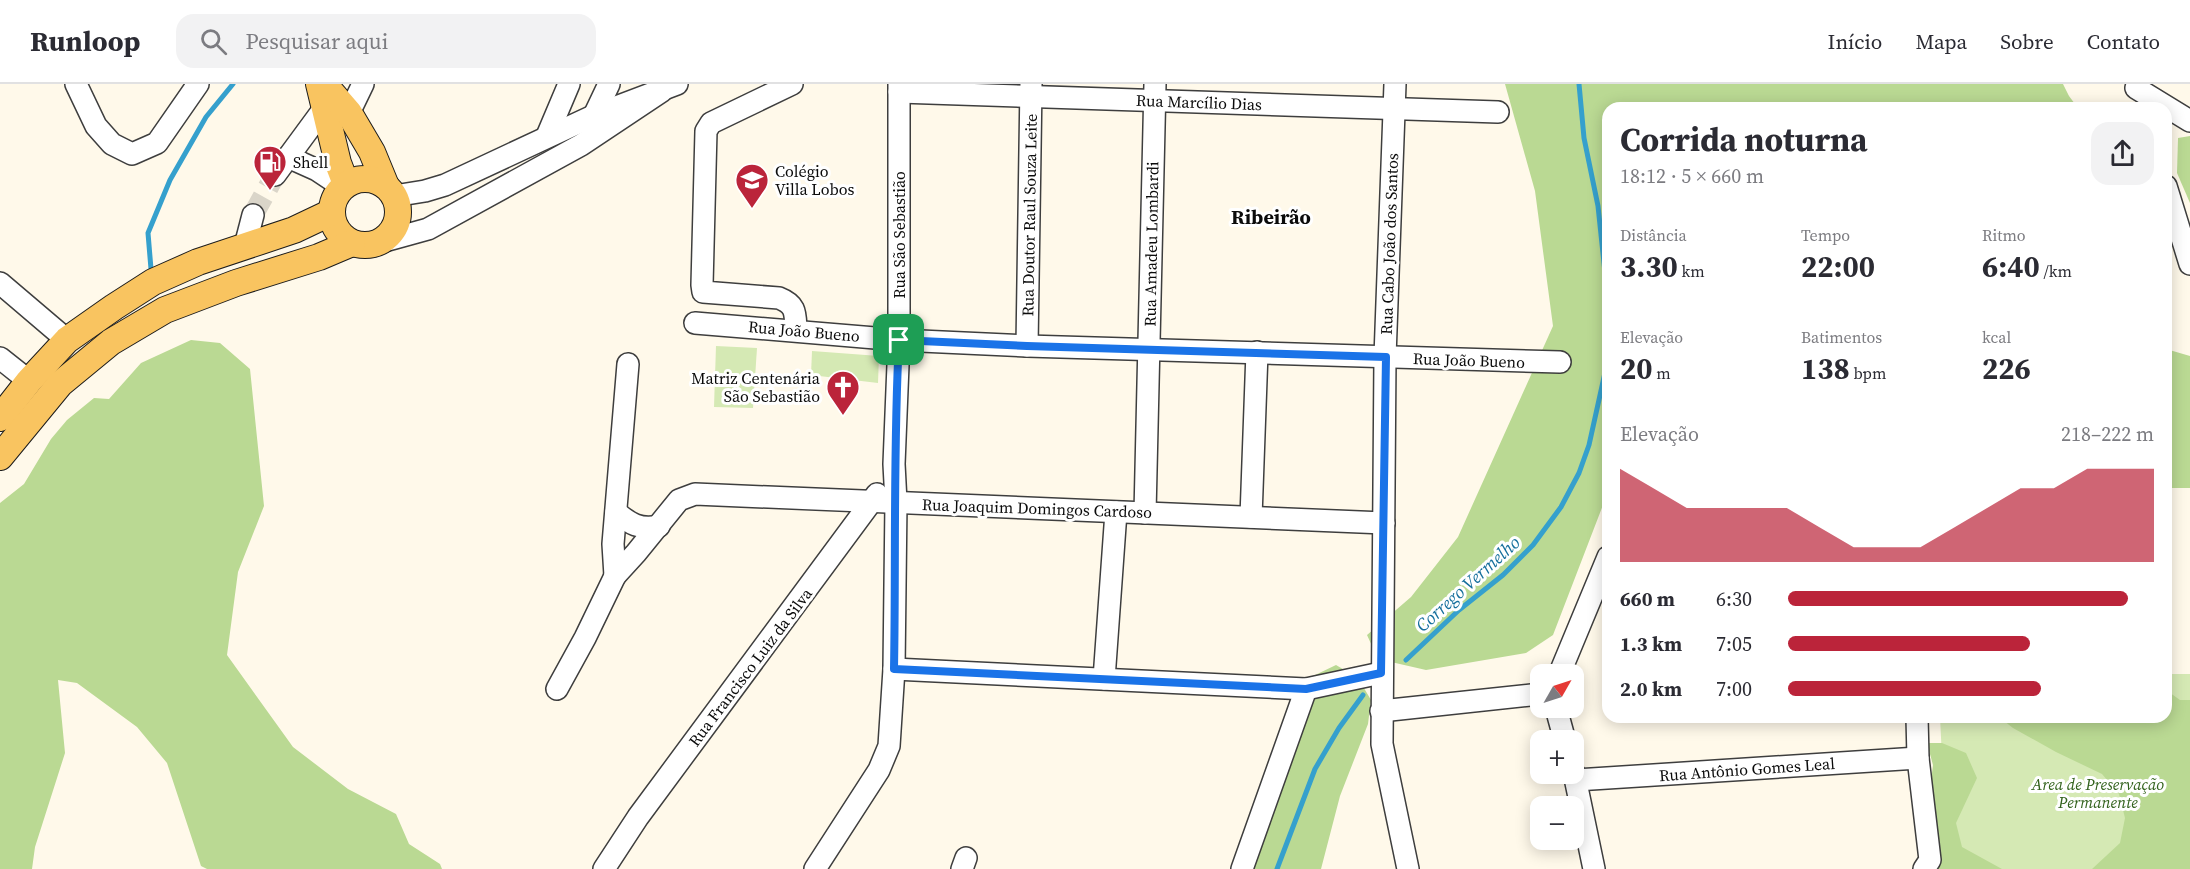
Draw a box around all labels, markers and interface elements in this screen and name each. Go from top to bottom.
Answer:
search box [176,14,596,68]
text: Runloop [30,22,140,60]
icon: search [197,25,230,58]
text: Pesquisar aqui [245,26,388,56]
text: Início [1828,27,1882,56]
text: Mapa [1915,27,1967,56]
text: Sobre [2000,27,2054,56]
text: Contato [2087,27,2160,56]
street label: Rua Marcílio Dias [1136,89,1262,115]
street label: Rua Doutor Raul Souza Leite [1016,113,1042,317]
text: Corrida noturna [1620,117,1868,162]
button: share [2091,122,2154,185]
fuel station icon: Shell [252,144,288,191]
place label: Shell [293,151,328,173]
street label: Rua Cabo João dos Santos [1375,153,1403,335]
place label: Colégio Villa Lobos [775,160,854,200]
street label: Rua Amadeu Lombardi [1139,161,1163,327]
school or university icon: Colégio Villa Lobos [734,162,770,209]
text: 18:12 · 5 × 660 m [1620,162,1764,190]
street label: Rua São Sebastião [888,171,910,299]
district label: Ribeirão [1231,203,1311,231]
text: Distância [1620,224,1687,246]
text: Tempo [1801,224,1850,246]
text: Ritmo [1982,224,2026,246]
text: 3.30 [1620,246,1678,287]
text: 22:00 [1801,246,1875,287]
text: 6:40 [1982,246,2040,287]
text: km [1678,260,1705,282]
text: /km [2040,260,2072,282]
pin [873,314,924,365]
street label: Rua João Bueno [747,315,861,347]
icon: arrive [882,323,915,356]
text: Elevação [1620,326,1683,348]
text: Batimentos [1801,326,1882,348]
text: kcal [1982,326,2011,348]
street label: Rua João Bueno [1413,347,1526,373]
text: 20 [1620,348,1653,389]
text: 138 [1801,348,1850,389]
text: 226 [1982,348,2031,389]
text: m [1653,362,1671,384]
text: bpm [1850,362,1886,384]
place label: Matriz Centenária São Sebastião [691,367,821,407]
church icon: Matriz Centenária São Sebastião [825,369,861,416]
text: Elevação [1620,420,1699,448]
text: 218–222 m [2061,420,2154,448]
street label: Rua Joaquim Domingos Cardoso [922,493,1153,523]
water label: Corrego Vermelho [1410,530,1525,637]
street label: Rua Francisco Luiz da Silva [683,583,817,751]
text: 660 m [1620,585,1675,613]
text: 6:30 [1716,585,1752,613]
text: 1.3 km [1620,630,1682,658]
text: 7:05 [1716,630,1752,658]
north arrow [1530,664,1584,718]
map controls [1530,664,1584,850]
text: 2.0 km [1620,675,1682,703]
text: 7:00 [1716,675,1752,703]
button: + [1530,730,1584,784]
street label: Rua Antônio Gomes Leal [1658,752,1836,786]
park label: Area de Preservação Permanente [2031,773,2164,813]
button: − [1530,796,1584,850]

